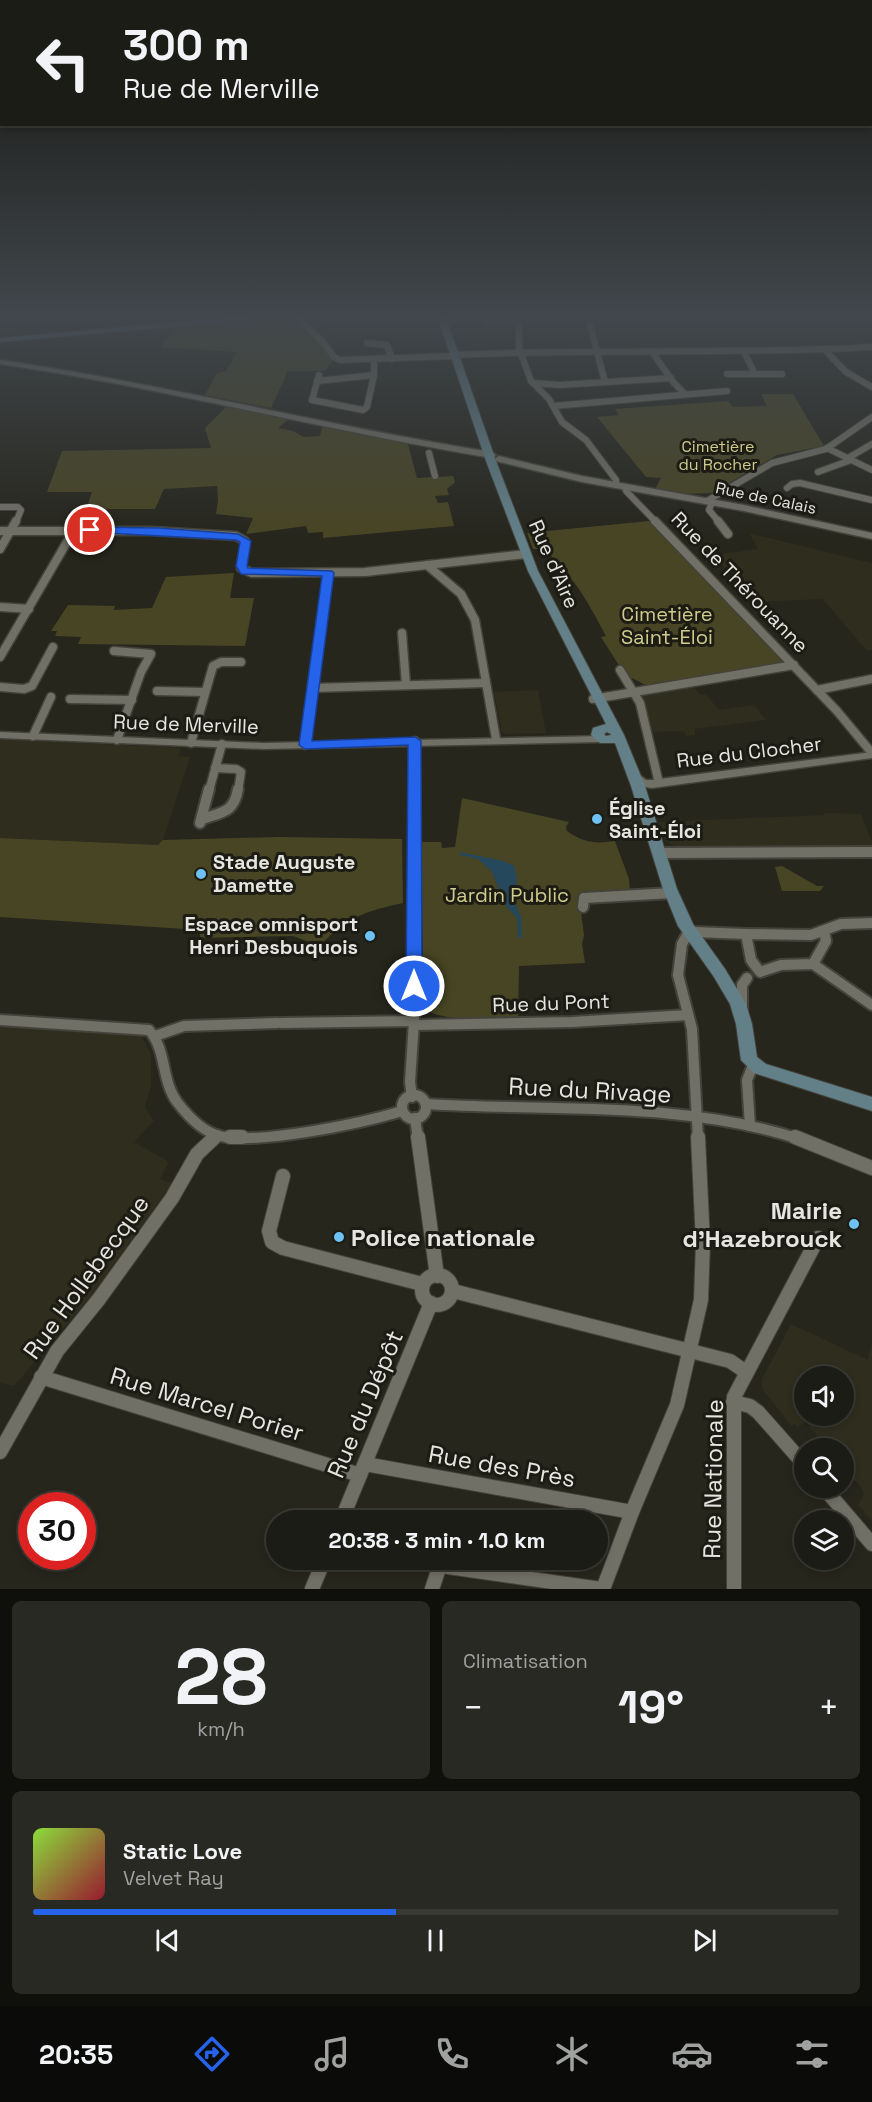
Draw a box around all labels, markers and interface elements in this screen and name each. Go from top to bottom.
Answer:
text: 300 m [123,19,250,72]
icon: left [24,24,102,102]
text: Rue de Merville [123,71,320,106]
park label: Cimetière du Rocher [678,436,758,475]
street label: Rue de Calais [714,477,818,519]
pin [64,504,115,555]
street label: Rue de Thérouanne [666,506,814,658]
icon: arrive [73,513,106,546]
street label: Rue d'Aire [523,516,585,612]
park label: Cimetière Saint-Éloi [621,601,713,650]
street label: Rue de Merville [113,708,259,740]
street label: Rue du Clocher [675,730,823,774]
place label: Église Saint-Éloi [609,795,701,844]
marker: Église Saint-Éloi [590,812,604,826]
place label: Stade Auguste Damette [213,849,355,898]
marker: Stade Auguste Damette [194,867,208,881]
park label: Jardin Public [445,882,569,908]
place label: Espace omnisport Henri Desbuquois [185,911,358,960]
marker: Espace omnisport Henri Desbuquois [363,929,377,943]
position arrow [382,954,446,1018]
street label: Rue du Pont [492,988,610,1018]
street label: Rue du Rivage [508,1070,672,1110]
street label: Rue Hollebecque [16,1189,156,1365]
place label: Mairie d'Hazebrouck [682,1195,842,1254]
marker: Mairie d'Hazebrouck [847,1217,861,1231]
place label: Police nationale [351,1222,535,1253]
marker: Police nationale [332,1230,346,1244]
street label: Rue du Dépôt [320,1325,410,1483]
street label: Rue Marcel Porier [106,1360,308,1448]
map controls [794,1366,854,1570]
button: sound [794,1366,854,1426]
street label: Rue Nationale [696,1399,730,1559]
street label: Rue des Près [426,1438,578,1494]
button: search [794,1438,854,1498]
speed limit sign: 30 [18,1492,96,1570]
button: layers [794,1510,854,1570]
text: 20:38 · 3 min · 1.0 km [329,1526,545,1554]
text: 28 [174,1627,268,1727]
text: Climatisation [463,1648,588,1674]
text: 19° [618,1679,684,1736]
text: − [463,1687,483,1729]
text: + [819,1687,839,1729]
text: km/h [197,1716,245,1742]
text: Static Love [123,1837,242,1865]
text: Velvet Ray [123,1865,224,1891]
icon: previous [151,1924,184,1957]
icon: pause [419,1924,452,1957]
icon: next [688,1924,721,1957]
icon: directions [191,2033,233,2075]
icon: music [311,2033,353,2075]
icon: phone [431,2033,473,2075]
icon: climate [551,2033,593,2075]
icon: car [671,2033,713,2075]
icon: filters [791,2033,833,2075]
text: 20:35 [39,2037,113,2072]

